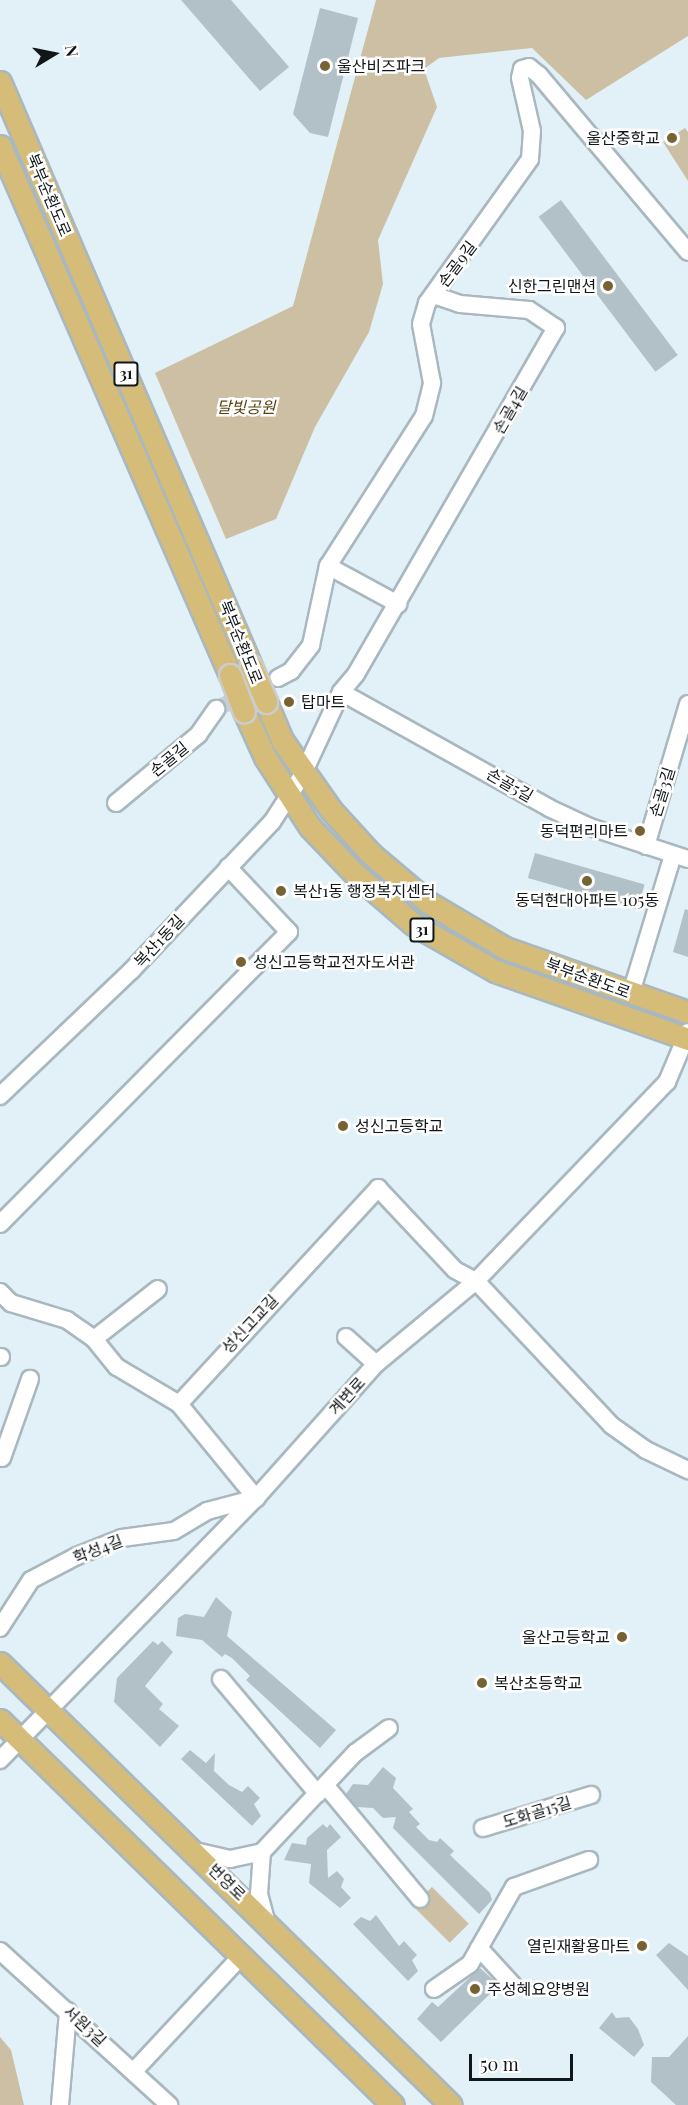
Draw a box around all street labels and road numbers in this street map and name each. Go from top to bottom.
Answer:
street label: 북부순환도로 [23,151,75,239]
street label: 손골9길 [434,237,480,291]
road number: 31 [112,362,140,386]
street label: 손골4길 [489,383,531,437]
street label: 북부순환도로 [216,597,266,687]
street label: 손골길 [146,738,192,780]
street label: 손골5길 [483,764,537,806]
street label: 손골3길 [645,765,679,819]
street label: 복산1동길 [130,911,188,971]
road number: 31 [408,918,436,942]
street label: 북부순환도로 [543,954,633,1002]
street label: 성신고교길 [218,1291,282,1357]
street label: 계변로 [325,1373,369,1419]
street label: 학성4길 [70,1531,126,1567]
street label: 도화골15길 [500,1792,574,1832]
street label: 번영로 [204,1860,250,1904]
street label: 서원3길 [60,2001,110,2051]

